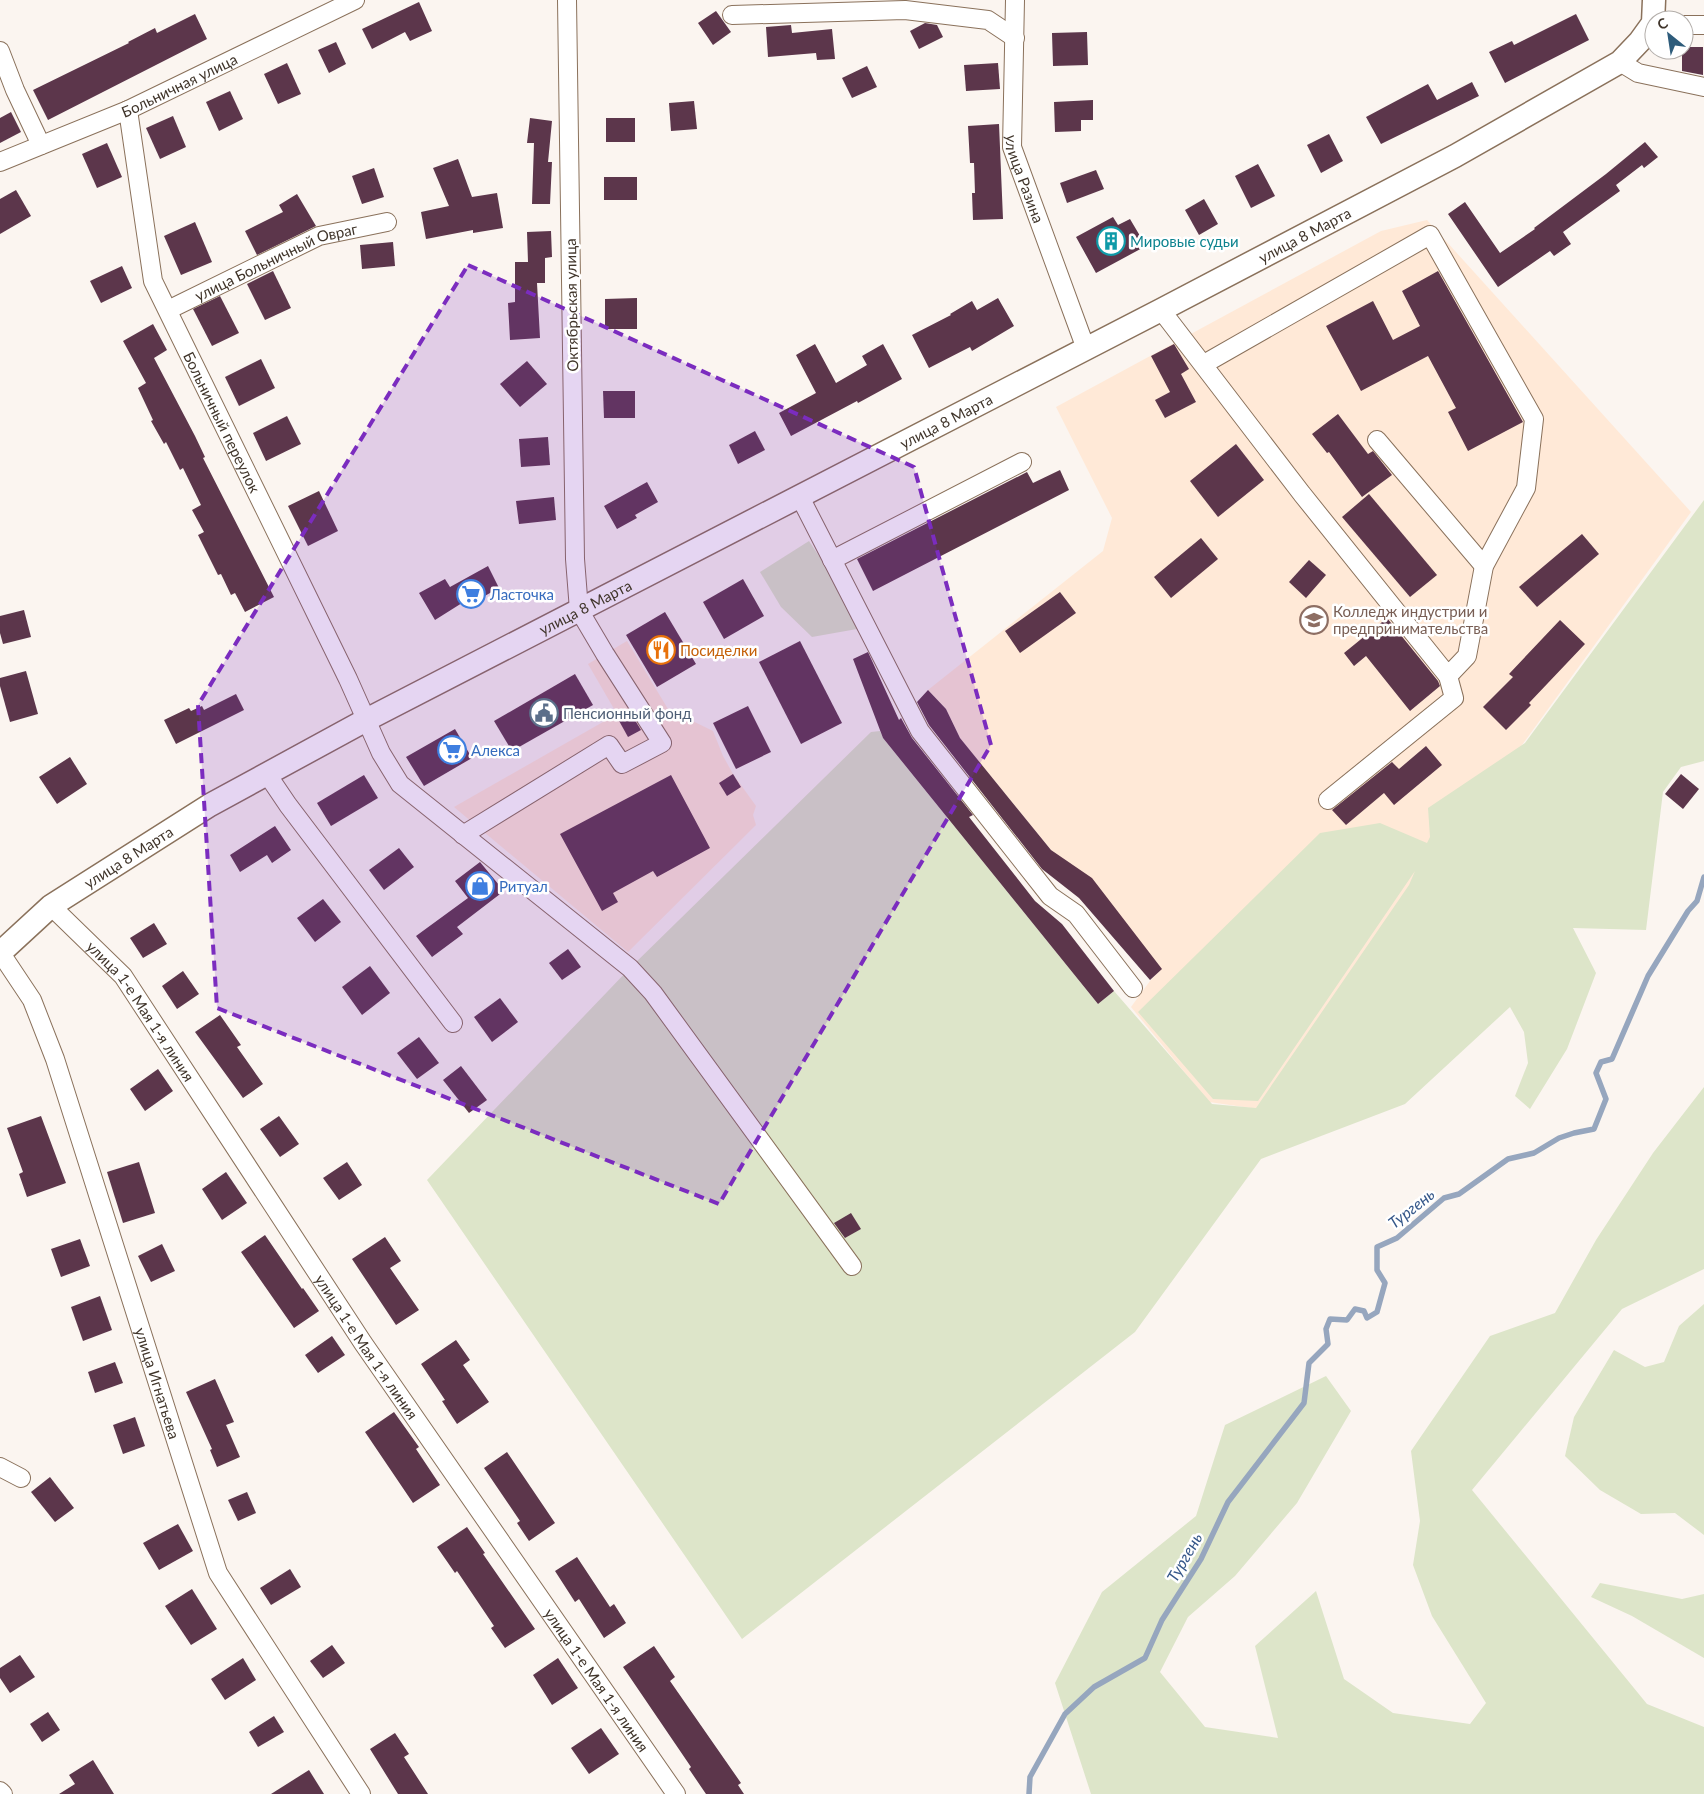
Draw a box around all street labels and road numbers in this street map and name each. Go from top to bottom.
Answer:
street label: Больничная улица [119,50,240,121]
street label: улица Разина [1003,135,1048,225]
street label: улица 8 Марта [1255,203,1354,266]
street label: улица Больничный Овраг [192,219,359,305]
street label: Октябрьская улица [561,238,581,372]
street label: Больничный переулок [180,349,264,496]
street label: улица 8 Марта [897,390,995,452]
street label: улица 8 Марта [536,576,635,638]
street label: улица 8 Марта [81,822,176,892]
street label: улица 1-е Мая 1-я линия [83,937,198,1085]
street label: улица 1-е Мая 1-я линия [312,1271,422,1422]
street label: улица Игнатьева [132,1325,184,1441]
street label: улица 1-е Мая 1-я линия [541,1605,653,1755]

